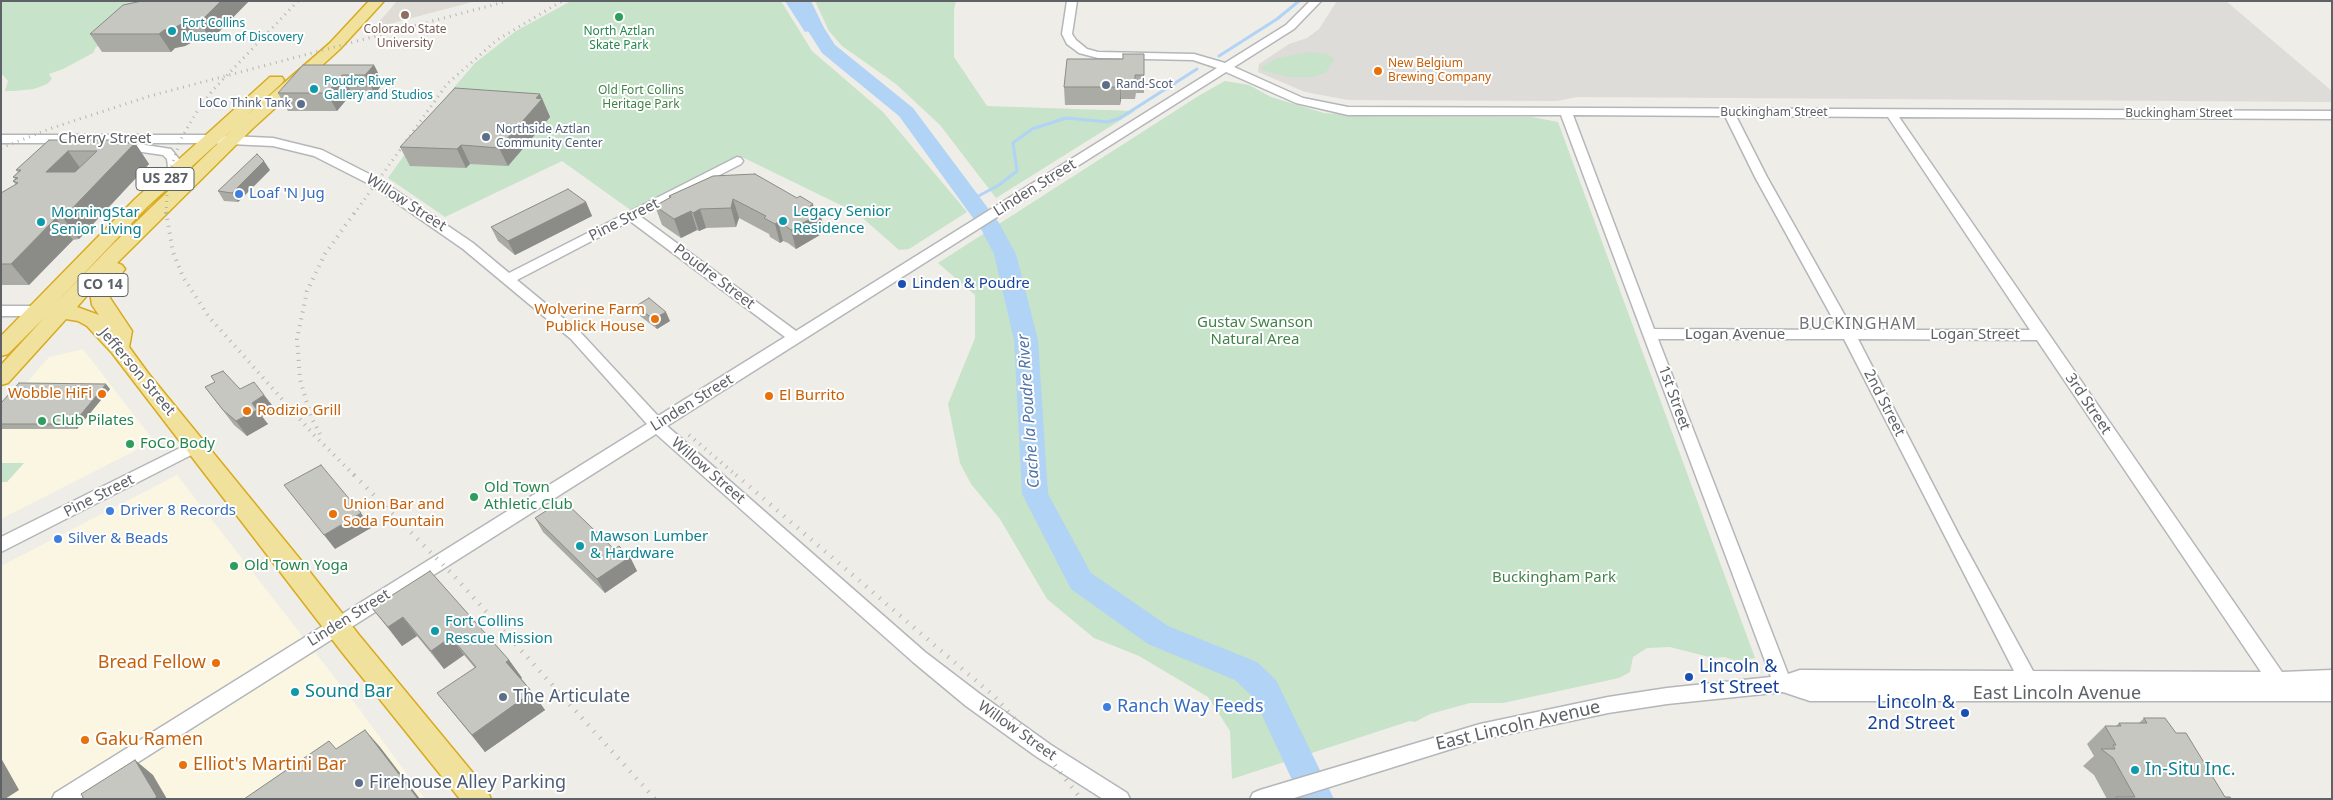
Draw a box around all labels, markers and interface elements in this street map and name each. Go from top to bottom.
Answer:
marker: Colorado State University [399,9,411,21]
marker: North Aztlan Skate Park [613,11,625,23]
place label: Fort Collins Museum of Discovery [182,17,303,45]
place label: Colorado State University [363,23,447,51]
marker: Fort Collins Museum of Discovery [166,25,178,37]
place label: North Aztlan Skate Park [583,25,655,53]
place label: New Belgium Brewing Company [1388,57,1491,85]
marker: New Belgium Brewing Company [1372,65,1384,77]
place label: Poudre River Gallery and Studios [324,75,433,103]
place label: Rand-Scot [1116,78,1173,92]
marker: Rand-Scot [1100,79,1112,91]
marker: Poudre River Gallery and Studios [308,83,320,95]
park label: Old Fort Collins Heritage Park [598,84,684,112]
place label: LoCo Think Tank [199,97,291,111]
marker: LoCo Think Tank [295,98,307,110]
street label: Buckingham Street [1720,106,1828,120]
street label: Buckingham Street [2125,107,2233,121]
place label: Northside Aztlan Community Center [496,123,603,151]
street label: Cherry Street [58,130,152,148]
marker: Northside Aztlan Community Center [480,131,492,143]
street label: Linden Street [990,156,1080,220]
road number: US 287 [136,168,194,190]
street label: Willow Street [363,170,449,236]
place label: Loaf 'N Jug [249,185,325,203]
marker: Loaf 'N Jug [233,188,245,200]
street label: Pine Street [586,195,662,245]
place label: Legacy Senior Residence [793,203,891,238]
place label: MorningStar Senior Living [51,204,142,239]
marker: Legacy Senior Residence [777,215,789,227]
marker: MorningStar Senior Living [35,216,47,228]
street label: Poudre Street [670,241,758,313]
road number: CO 14 [78,274,128,296]
place label: Linden & Poudre [912,275,1030,293]
marker: Linden & Poudre [896,278,908,290]
place label: Wolverine Farm Publick House [534,301,645,336]
marker: Wolverine Farm Publick House [649,313,661,325]
park label: Gustav Swanson Natural Area [1197,314,1313,349]
district label: BUCKINGHAM [1798,314,1918,334]
street label: Jefferson Street [95,325,179,419]
street label: Logan Avenue [1685,326,1785,344]
street label: Logan Street [1930,326,2020,344]
water label: Cache la Poudre River [1014,333,1044,489]
street label: 1st Street [1654,363,1694,433]
street label: 2nd Street [1859,366,1909,440]
street label: 3rd Street [2061,370,2115,438]
street label: Linden Street [647,371,737,435]
place label: Wobble HiFi [8,385,92,403]
place label: El Burrito [779,387,845,405]
marker: Wobble HiFi [96,388,108,400]
marker: El Burrito [763,390,775,402]
place label: Rodizio Grill [257,402,341,420]
marker: Rodizio Grill [241,405,253,417]
place label: Club Pilates [52,412,134,430]
marker: Club Pilates [36,415,48,427]
street label: Willow Street [667,434,749,508]
place label: FoCo Body [140,435,215,453]
marker: FoCo Body [124,438,136,450]
street label: Pine Street [61,471,137,521]
place label: Old Town Athletic Club [484,479,573,514]
marker: Old Town Athletic Club [468,491,480,503]
place label: Union Bar and Soda Fountain [343,496,445,531]
place label: Driver 8 Records [120,502,236,520]
marker: Driver 8 Records [104,505,116,517]
marker: Union Bar and Soda Fountain [327,508,339,520]
place label: Mawson Lumber & Hardware [590,528,708,563]
place label: Silver & Beads [68,530,168,548]
marker: Silver & Beads [52,533,64,545]
marker: Mawson Lumber & Hardware [574,540,586,552]
place label: Old Town Yoga [244,557,348,575]
marker: Old Town Yoga [228,560,240,572]
park label: Buckingham Park [1492,569,1616,587]
street label: Linden Street [304,586,394,650]
place label: Fort Collins Rescue Mission [445,613,553,648]
marker: Fort Collins Rescue Mission [429,625,441,637]
place label: Bread Fellow [98,652,206,674]
place label: Lincoln & 1st Street [1699,656,1779,699]
marker: Bread Fellow [210,657,222,669]
marker: Lincoln & 1st Street [1683,671,1695,683]
place label: Sound Bar [305,681,393,703]
street label: East Lincoln Avenue [1973,683,2141,705]
marker: Sound Bar [289,686,301,698]
place label: The Articulate [513,686,630,708]
marker: The Articulate [497,691,509,703]
place label: Lincoln & 2nd Street [1868,692,1955,734]
place label: Ranch Way Feeds [1117,696,1264,718]
street label: Willow Street [974,697,1060,765]
street label: East Lincoln Avenue [1434,697,1602,755]
marker: Ranch Way Feeds [1101,701,1113,713]
marker: Lincoln & 2nd Street [1959,707,1971,719]
place label: Gaku Ramen [95,729,203,751]
marker: Gaku Ramen [79,734,91,746]
place label: Elliot's Martini Bar [193,754,346,776]
marker: Elliot's Martini Bar [177,759,189,771]
place label: In-Situ Inc. [2145,759,2236,781]
marker: In-Situ Inc. [2129,764,2141,776]
place label: Firehouse Alley Parking [369,772,566,794]
marker: Firehouse Alley Parking [353,777,365,789]

